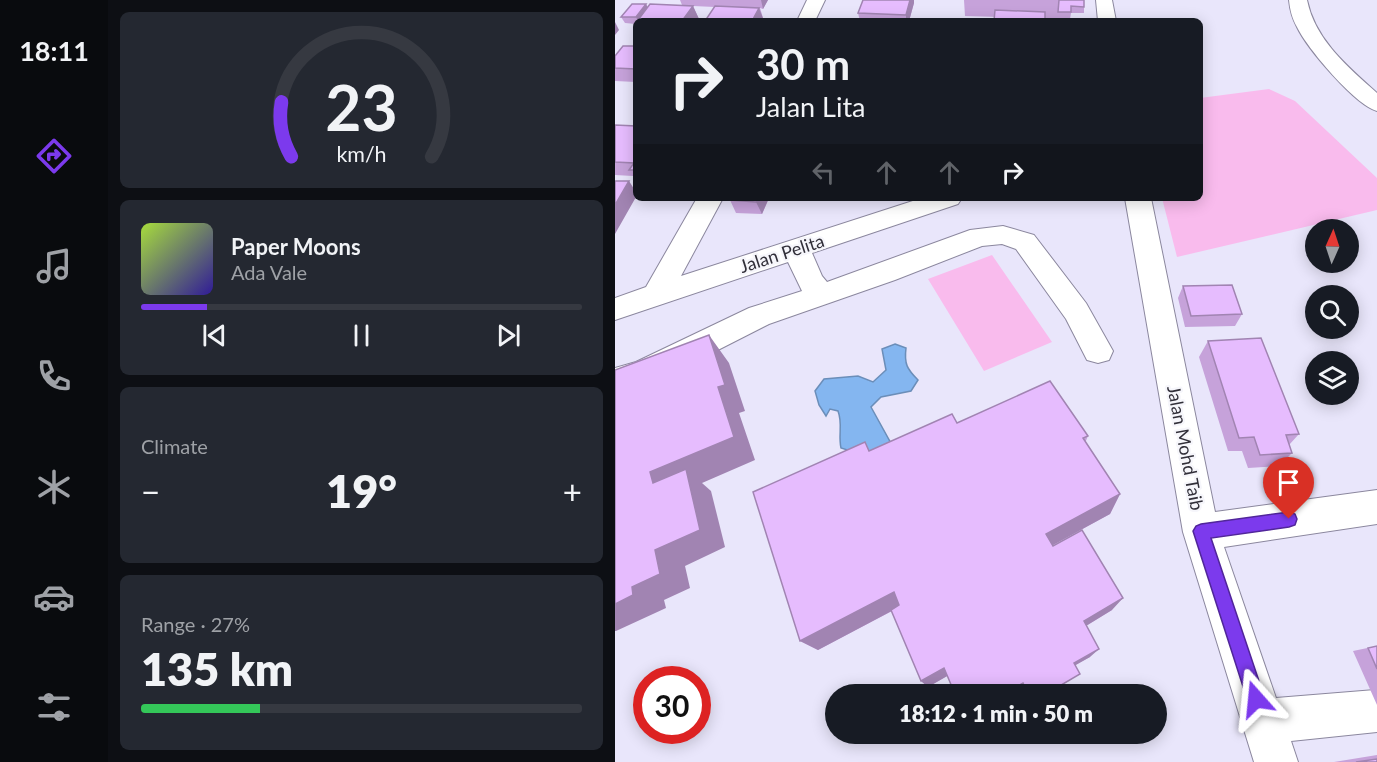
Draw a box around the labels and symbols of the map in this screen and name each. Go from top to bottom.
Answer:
north arrow [1305,219,1359,273]
street label: Jalan Pelita [737,229,827,277]
street label: Jalan Mohd Taib [1163,383,1209,512]
pin [1263,457,1314,519]
speed limit sign: 30 [633,666,711,744]
position arrow [1224,667,1288,731]

